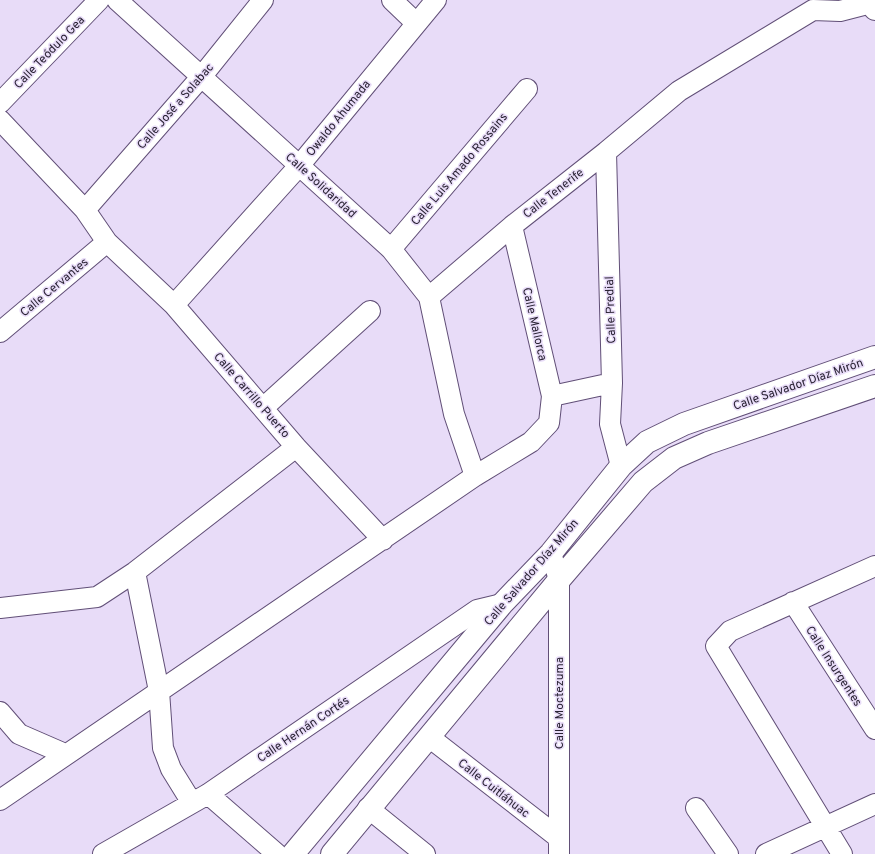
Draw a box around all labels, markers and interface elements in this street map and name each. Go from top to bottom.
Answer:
street label: Calle Teódulo Gea [11,13,89,93]
street label: Calle José a Solabac [134,60,218,153]
street label: Owaldo Ahumada [303,77,375,160]
street label: Calle Luis Amado Rossains [408,110,512,229]
street label: Calle Solidaridad [281,150,359,222]
street label: Calle Tenerife [520,165,587,223]
street label: Calle Cervantes [17,255,92,321]
street label: Calle Predial [602,276,620,344]
street label: Calle Mallorca [518,286,550,362]
street label: Calle Carrillo Puerto [210,349,293,442]
street label: Calle Salvador Díaz Mirón [731,355,865,415]
street label: Calle Salvador Díaz Mirón [481,516,583,629]
street label: Calle Insurgentes [801,623,865,710]
street label: Calle Moctezuma [552,657,568,749]
street label: Calle Hernán Cortés [254,693,353,767]
street label: Calle Cuitláhuac [454,756,533,822]

